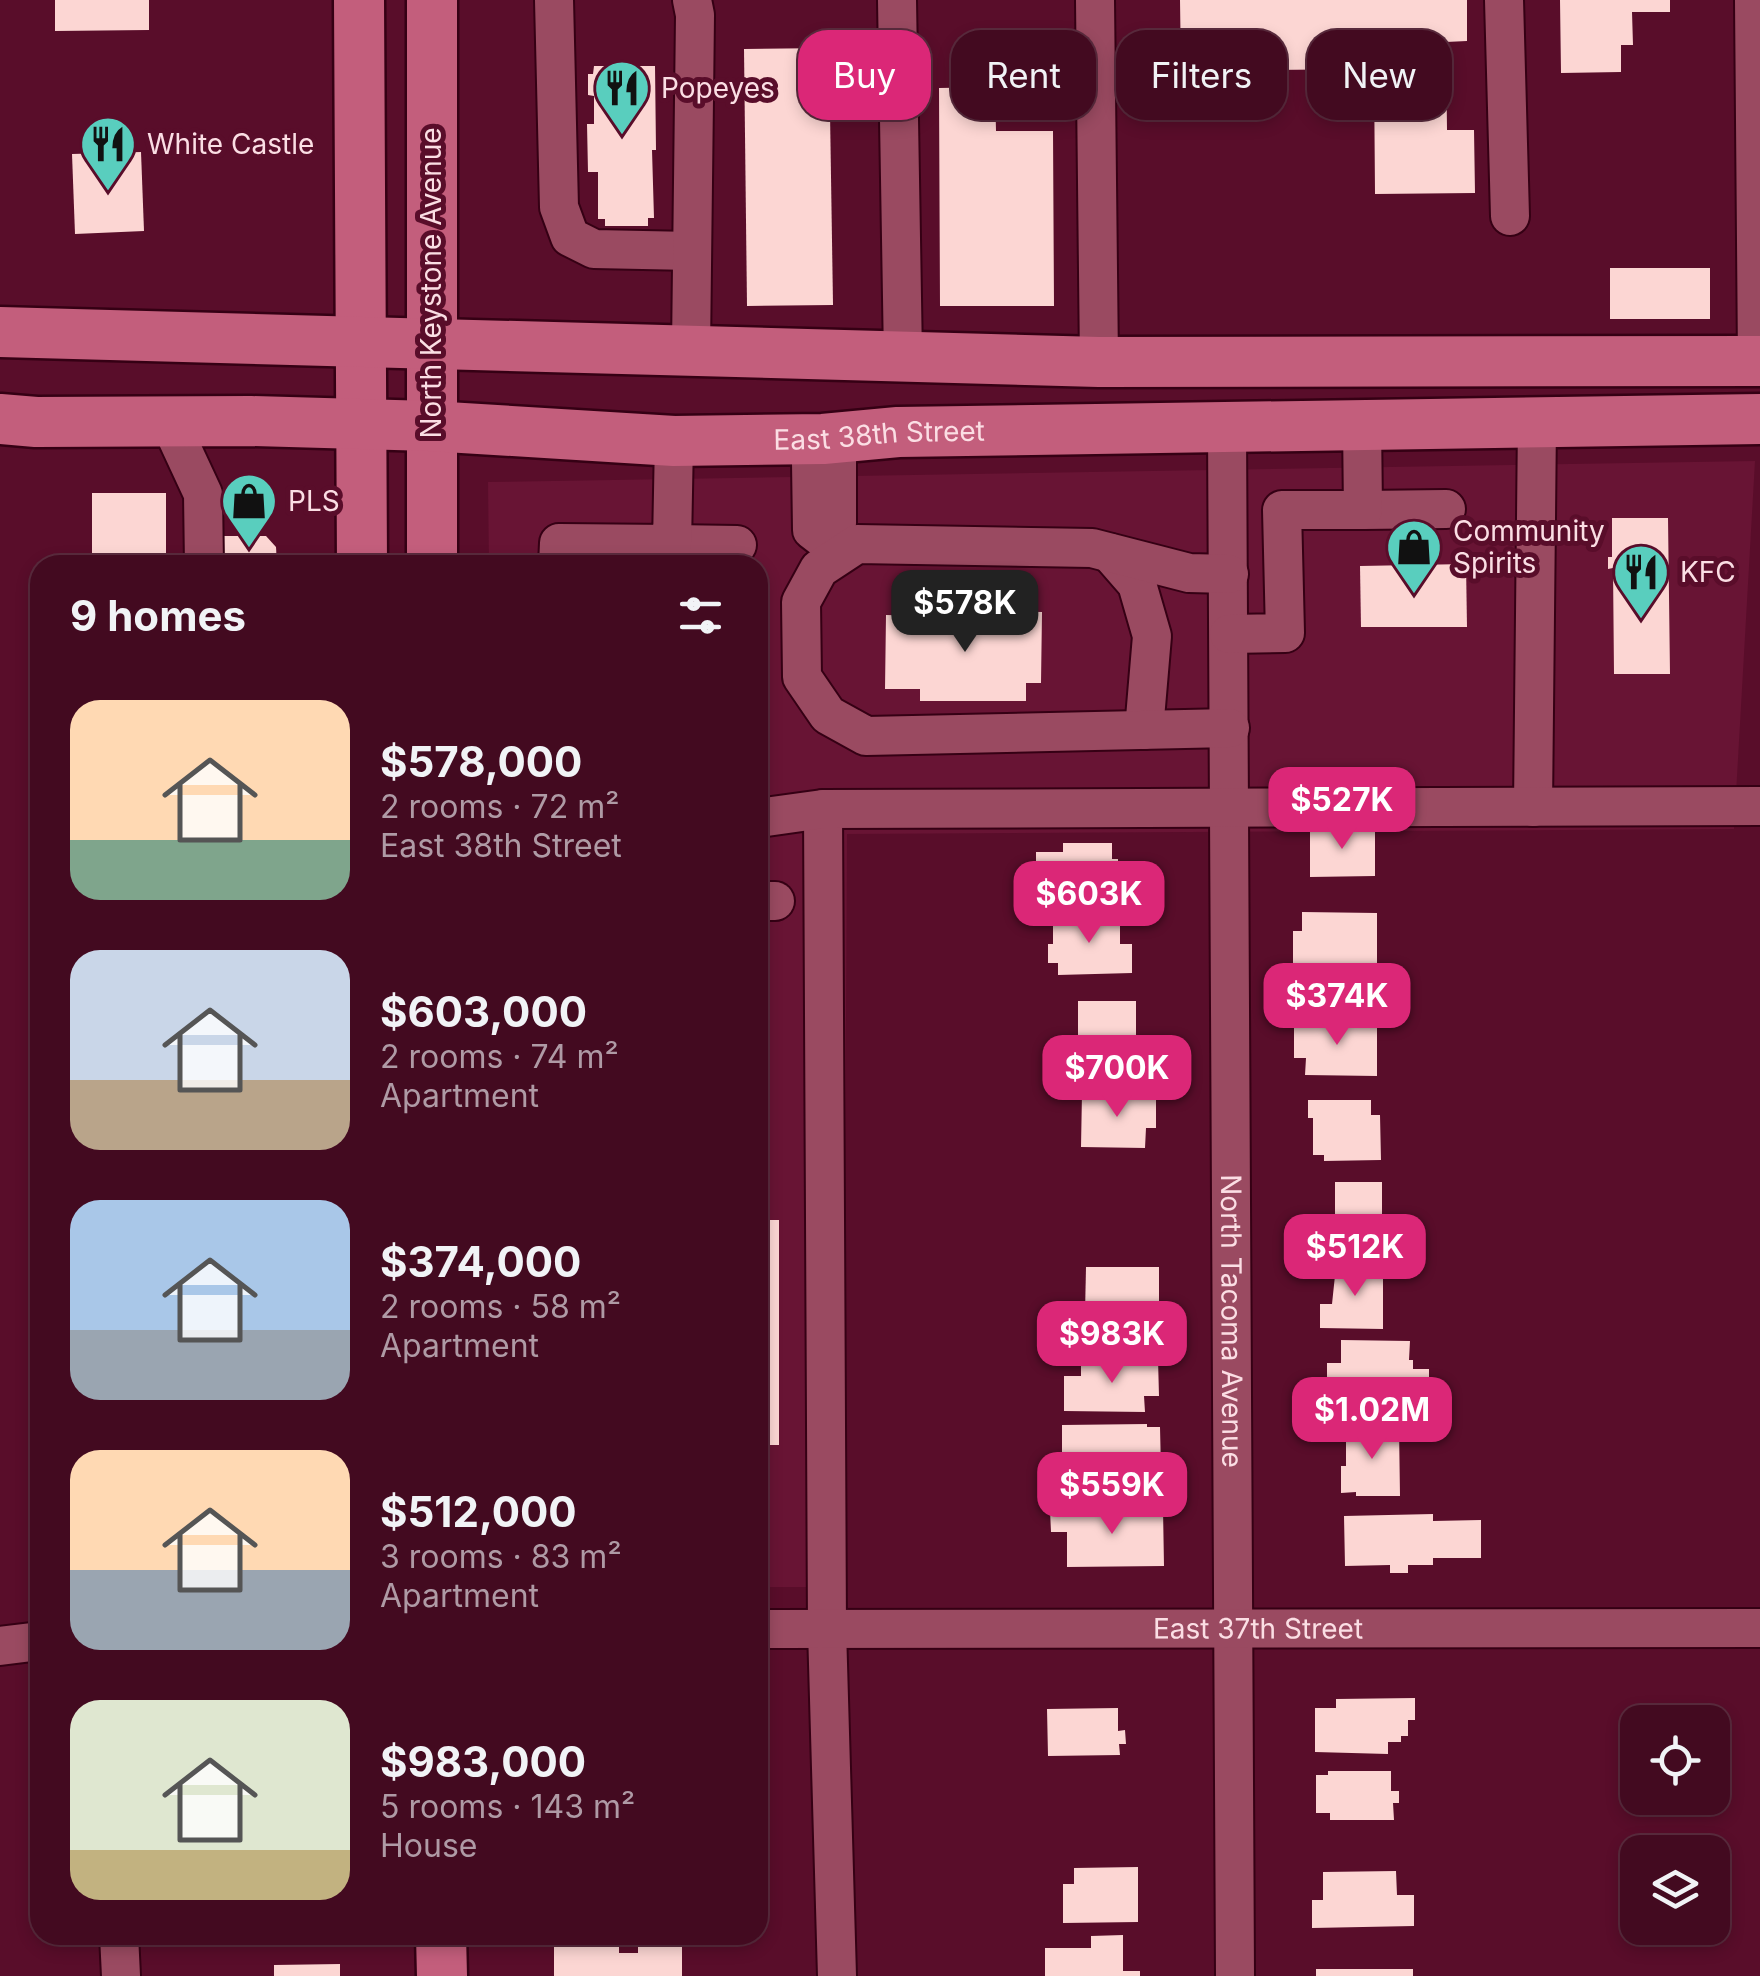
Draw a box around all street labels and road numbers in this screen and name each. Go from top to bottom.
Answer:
street label: North Keystone Avenue [414,127,448,439]
street label: East 38th Street [773,414,985,457]
street label: North Tacoma Avenue [1214,1174,1249,1468]
street label: East 37th Street [1153,1611,1363,1646]

